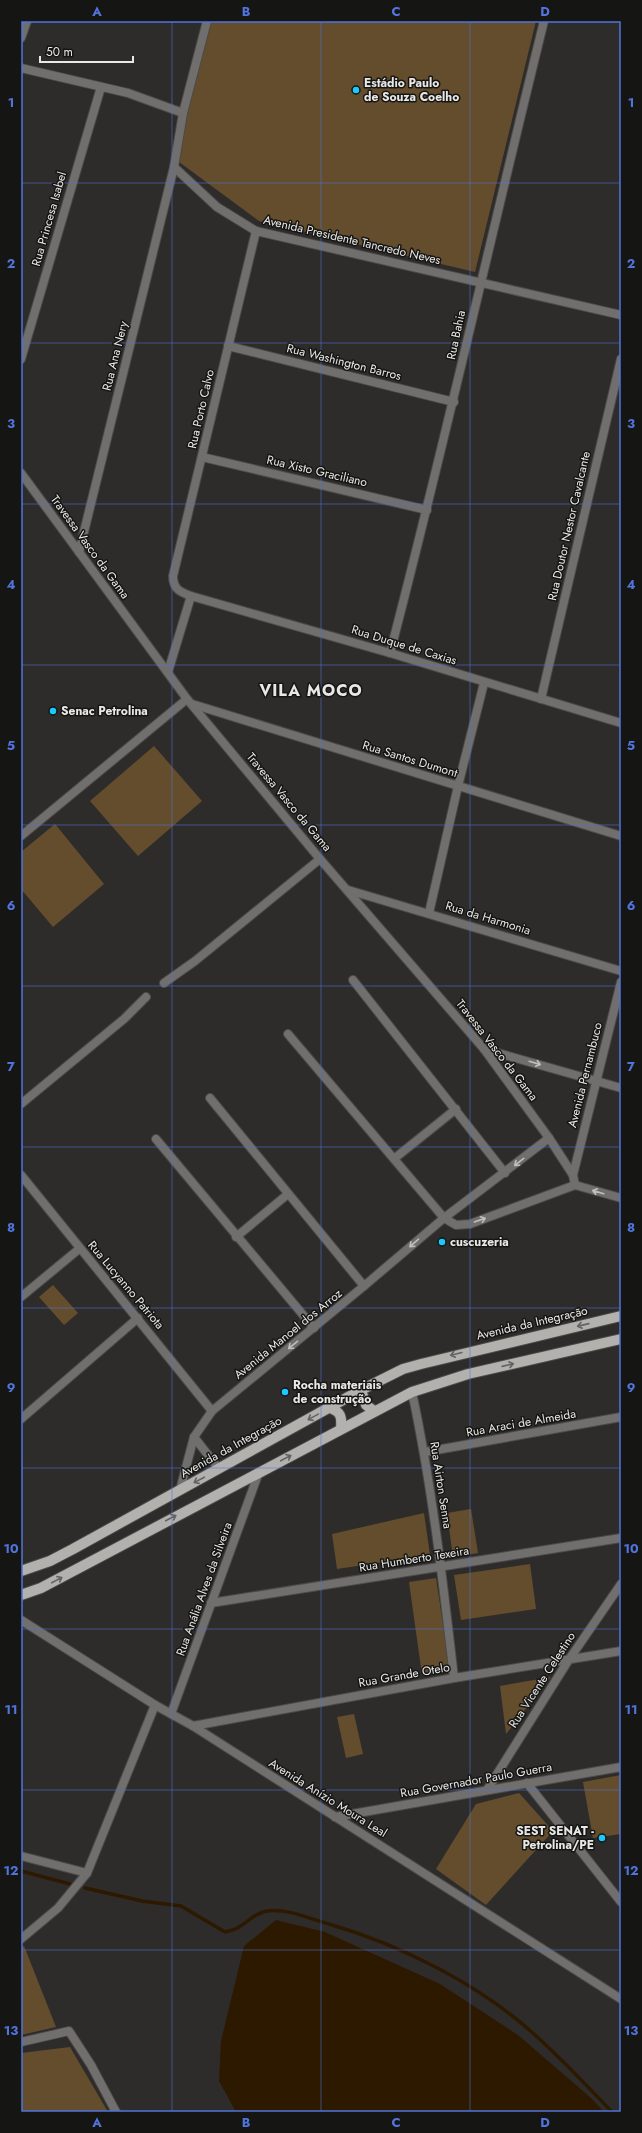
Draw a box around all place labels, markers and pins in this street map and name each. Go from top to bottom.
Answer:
place label: Estádio Paulo de Souza Coelho [364,74,459,106]
marker: Estádio Paulo de Souza Coelho [351,85,361,95]
place label: Senac Petrolina [61,702,148,720]
marker: Senac Petrolina [48,706,58,716]
place label: cuscuzeria [450,1233,509,1251]
marker: cuscuzeria [437,1237,447,1247]
place label: Rocha materiais de construção [293,1376,382,1408]
marker: Rocha materiais de construção [280,1387,290,1397]
place label: SEST SENAT - Petrolina/PE [516,1822,594,1854]
marker: SEST SENAT - Petrolina/PE [597,1833,607,1843]

